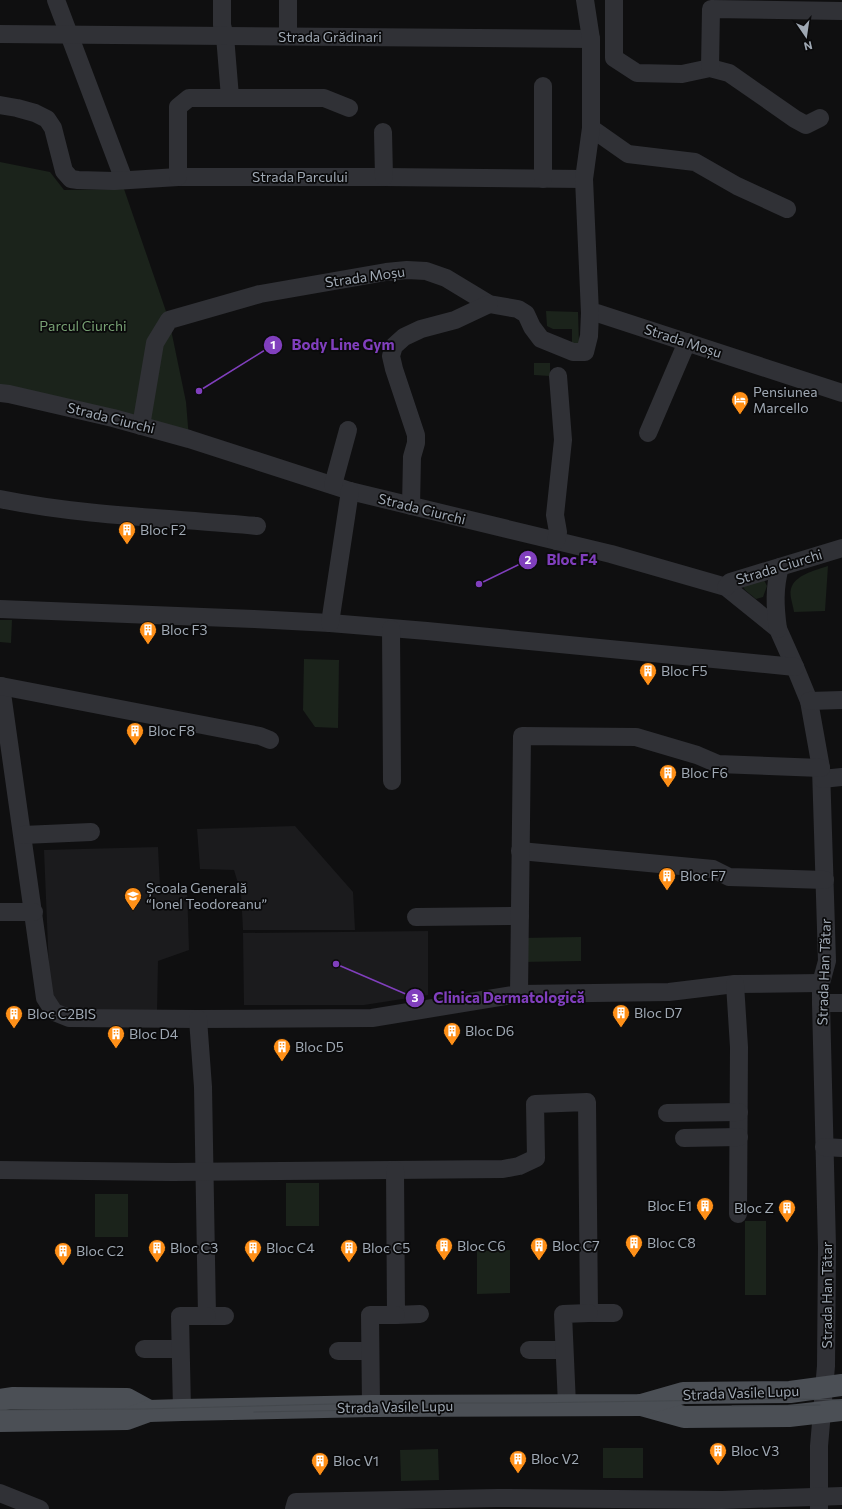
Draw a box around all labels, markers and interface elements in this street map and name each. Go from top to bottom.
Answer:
north arrow [786,16,826,56]
street label: Strada Grădinari [278,28,382,45]
text: N [803,39,814,53]
street label: Strada Parcului [252,168,348,185]
street label: Strada Moșu [324,262,406,292]
park label: Parcul Ciurchi [39,317,127,334]
street label: Strada Moșu [642,320,724,362]
callout: Body Line Gym [263,332,402,359]
text: Body Line Gym [292,335,394,353]
text: 1 [270,337,276,351]
place label: Pensiunea Marcello [753,383,817,416]
hotel icon: Pensiunea Marcello [730,390,750,415]
street label: Strada Ciurchi [66,398,157,437]
street label: Strada Ciurchi [377,489,468,528]
building icon: Bloc F2 [117,520,137,545]
place label: Bloc F2 [140,521,187,538]
street label: Strada Ciurchi [734,545,824,588]
callout: Bloc F4 [518,547,605,574]
text: Bloc F4 [547,550,597,568]
text: 2 [525,552,532,566]
building icon: Bloc F3 [138,620,158,645]
place label: Bloc F3 [161,621,208,638]
building icon: Bloc F5 [638,661,658,686]
place label: Bloc F5 [661,662,708,679]
building icon: Bloc F8 [125,721,145,746]
place label: Bloc F8 [148,722,195,739]
building icon: Bloc F6 [658,763,678,788]
place label: Bloc F6 [681,764,728,781]
building icon: Bloc F7 [657,866,677,891]
place label: Bloc F7 [680,867,726,884]
place label: Școala Generală “Ionel Teodoreanu” [146,879,267,912]
school or university icon: Școala Generală “Ionel Teodoreanu” [123,886,143,911]
street label: Strada Han Tătar [813,918,834,1026]
callout: Clinica Dermatologică [405,984,592,1011]
text: Clinica Dermatologică [433,988,585,1006]
text: 3 [412,990,419,1004]
building icon: Bloc D7 [611,1003,631,1028]
building icon: Bloc C2BIS [4,1004,24,1029]
place label: Bloc D7 [634,1004,682,1021]
place label: Bloc C2BIS [27,1005,96,1022]
building icon: Bloc D6 [442,1021,462,1046]
place label: Bloc D6 [465,1022,514,1039]
building icon: Bloc D4 [106,1024,126,1049]
place label: Bloc D4 [129,1025,179,1042]
building icon: Bloc D5 [272,1037,292,1062]
place label: Bloc D5 [295,1038,344,1055]
building icon: Bloc E1 [695,1196,715,1221]
place label: Bloc E1 [647,1197,692,1214]
building icon: Bloc Z [777,1198,797,1223]
place label: Bloc Z [734,1199,774,1216]
building icon: Bloc C8 [624,1233,644,1258]
place label: Bloc C8 [647,1234,696,1251]
building icon: Bloc C6 [434,1236,454,1261]
building icon: Bloc C7 [529,1236,549,1261]
place label: Bloc C6 [457,1237,506,1254]
place label: Bloc C7 [552,1237,600,1254]
building icon: Bloc C3 [147,1238,167,1263]
building icon: Bloc C4 [243,1238,263,1263]
building icon: Bloc C5 [339,1238,359,1263]
place label: Bloc C3 [170,1239,218,1256]
place label: Bloc C4 [266,1239,315,1256]
place label: Bloc C5 [362,1239,410,1256]
building icon: Bloc C2 [53,1241,73,1266]
street label: Strada Han Tătar [818,1241,835,1348]
place label: Bloc C2 [76,1242,124,1259]
street label: Strada Vasile Lupu [683,1382,799,1403]
street label: Strada Vasile Lupu [337,1397,453,1416]
building icon: Bloc V3 [708,1441,728,1466]
place label: Bloc V3 [731,1442,779,1459]
building icon: Bloc V2 [508,1449,528,1474]
place label: Bloc V2 [531,1450,579,1467]
building icon: Bloc V1 [310,1451,330,1476]
place label: Bloc V1 [333,1452,379,1469]

